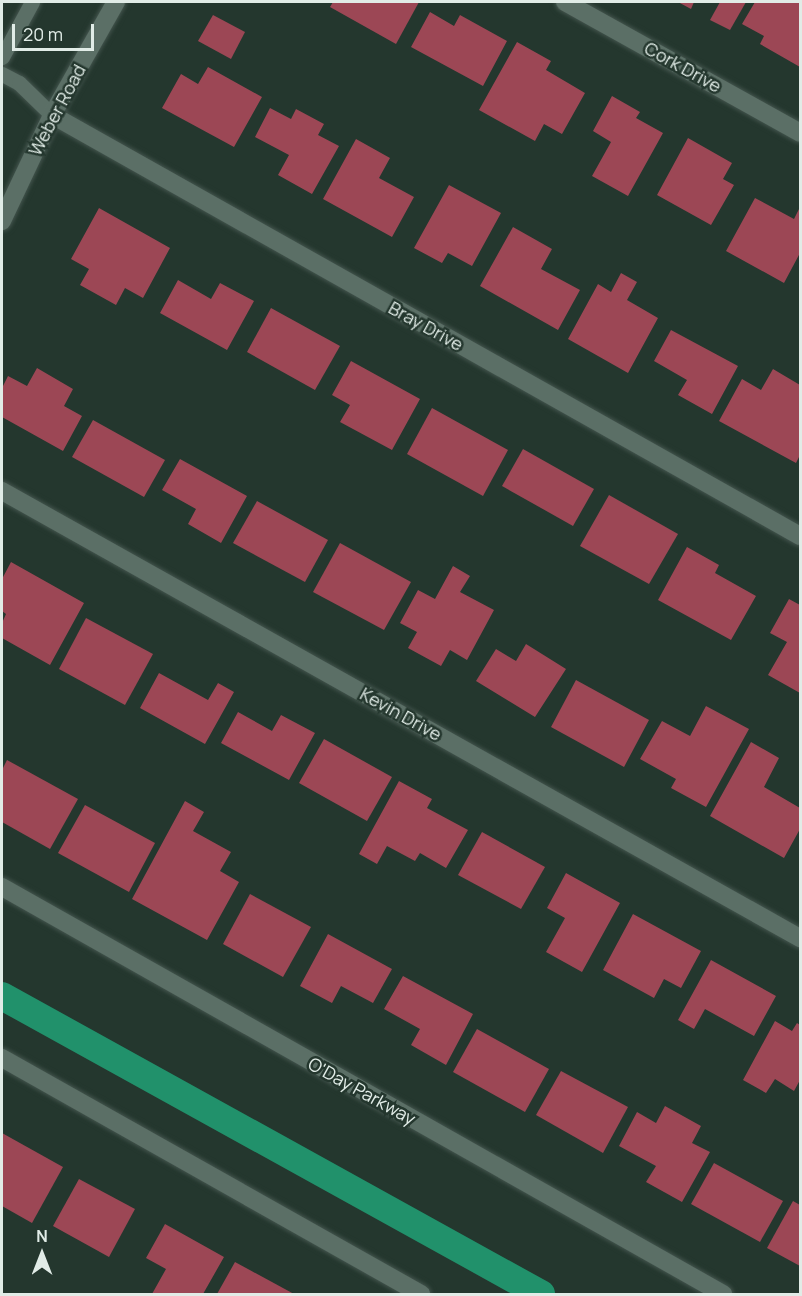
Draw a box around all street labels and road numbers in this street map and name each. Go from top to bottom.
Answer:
street label: Cork Drive [641,37,725,97]
street label: Weber Road [24,61,90,159]
street label: Bray Drive [385,297,467,355]
street label: Kevin Drive [356,683,446,745]
street label: O'Day Parkway [304,1053,420,1129]

